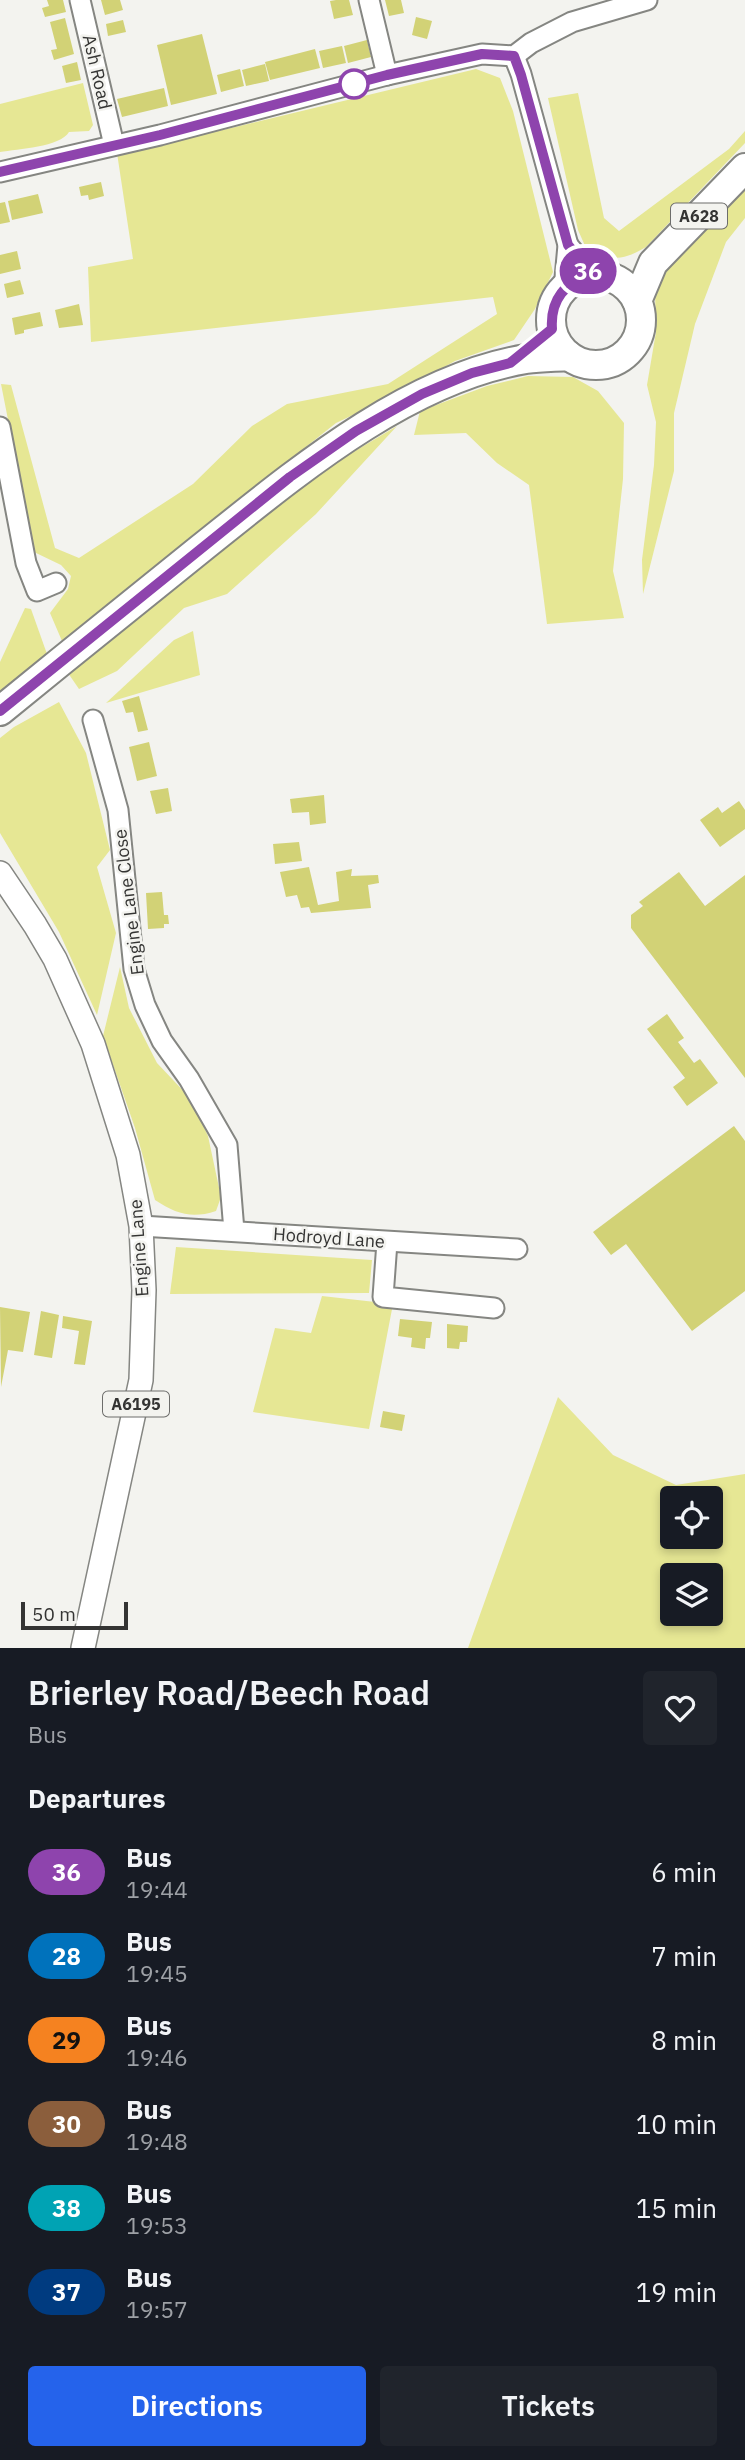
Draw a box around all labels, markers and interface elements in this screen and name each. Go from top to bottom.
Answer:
street label: Ash Road [78,32,117,112]
unlabelled marker [339,69,369,99]
road number: A628 [671,204,727,229]
line badge: 36 [556,248,620,294]
text: 36 [574,255,602,287]
street label: Engine Lane Close [108,828,149,976]
street label: Engine Lane [124,1198,153,1298]
street label: Hodroyd Lane [272,1222,386,1253]
road number: A6195 [103,1392,169,1416]
map controls [660,1486,723,1626]
button: locate [660,1486,723,1549]
button: layers [660,1563,723,1626]
scale bar [21,1599,128,1631]
text: 50 m [32,1602,76,1626]
text: Brierley Road/Beech Road [28,1671,430,1714]
button: heart [643,1671,717,1745]
text: Bus [28,1719,67,1749]
text: Departures [28,1781,166,1815]
text: Bus [126,1840,172,1874]
text: 6 min [651,1855,717,1889]
text: 36 [52,1856,81,1888]
text: 19:44 [126,1874,188,1904]
text: Bus [126,1924,172,1958]
text: 7 min [651,1939,717,1973]
text: 28 [52,1940,81,1972]
text: 19:45 [126,1958,188,1988]
text: Bus [126,2008,172,2042]
text: 8 min [651,2023,717,2057]
text: 29 [52,2024,81,2056]
text: 19:46 [126,2042,188,2072]
text: Bus [126,2092,172,2126]
text: 10 min [636,2107,717,2141]
text: 30 [52,2108,81,2140]
text: 19:48 [126,2126,188,2156]
text: Bus [126,2176,172,2210]
text: 15 min [636,2191,717,2225]
text: 38 [52,2192,81,2224]
text: 19:53 [126,2210,188,2240]
text: Bus [126,2260,172,2294]
text: 19 min [636,2275,717,2309]
text: 37 [52,2276,81,2308]
text: 19:57 [126,2294,188,2324]
button: Directions [28,2366,366,2446]
button: Tickets [380,2366,717,2446]

